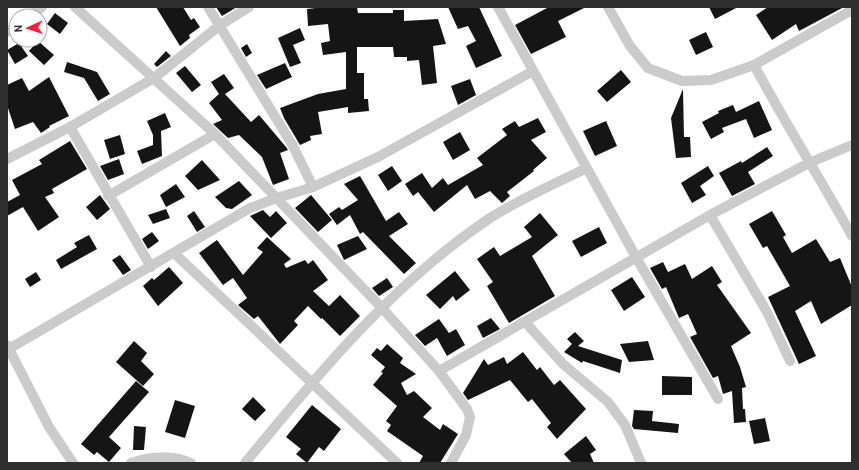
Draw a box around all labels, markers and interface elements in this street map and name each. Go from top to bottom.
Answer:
north arrow [8,8,48,48]
text: N [11,25,24,33]

